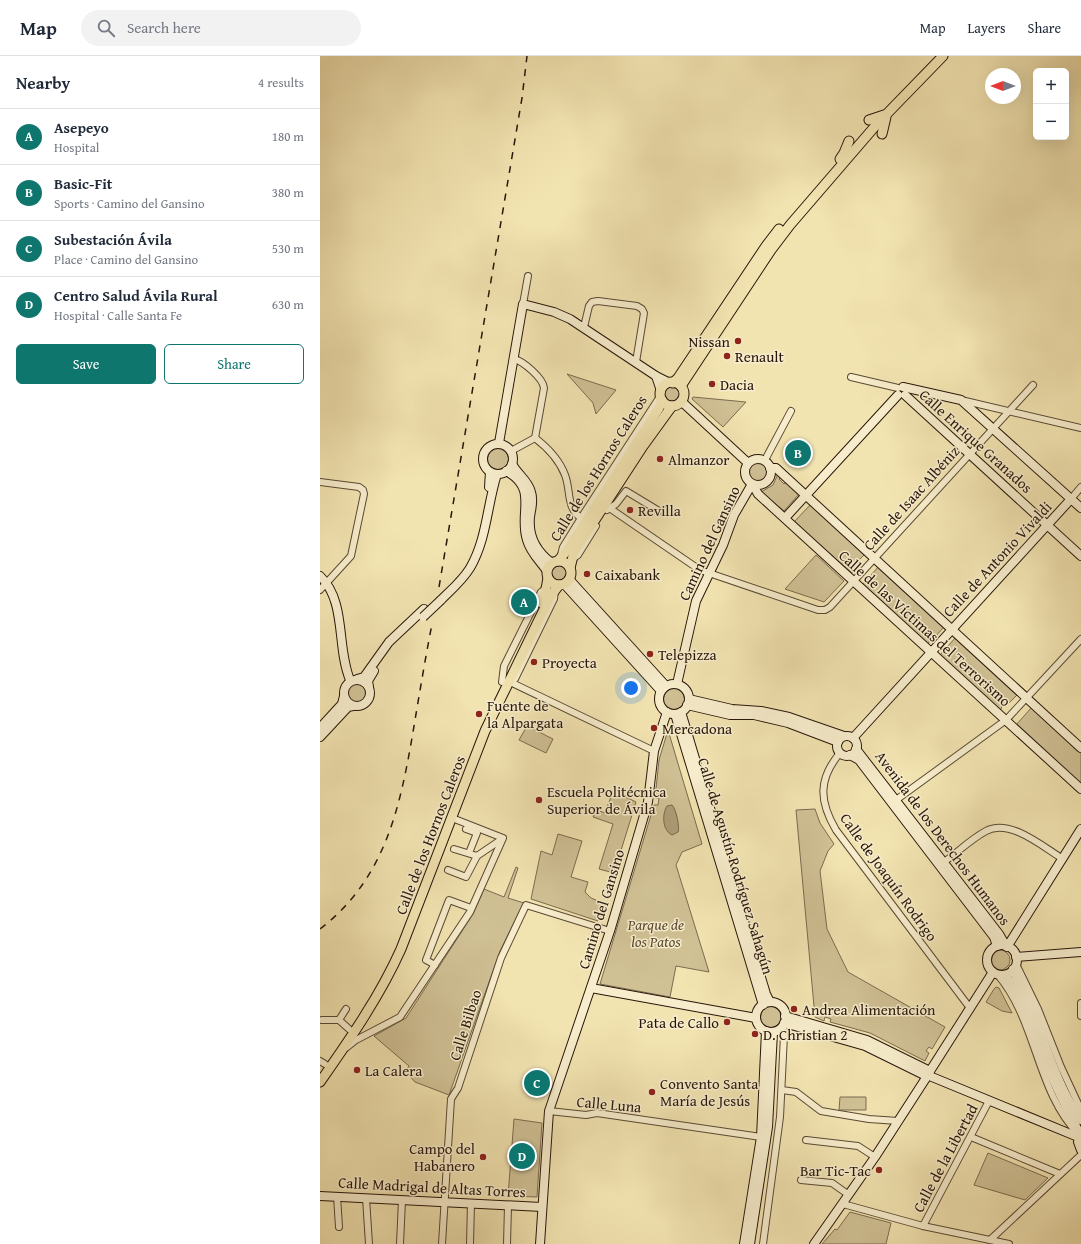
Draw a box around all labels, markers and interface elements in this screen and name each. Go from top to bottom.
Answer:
search box [81,10,361,46]
text: Map [20,14,57,42]
icon: search [95,17,117,39]
text: Search here [127,17,201,38]
text: Map [920,18,946,38]
text: Layers [968,18,1006,38]
text: Share [1028,18,1061,38]
north arrow [985,68,1021,104]
map controls [1033,68,1069,140]
button: + [1033,68,1069,104]
text: Nearby [16,70,70,95]
text: 4 results [258,73,304,92]
button: − [1033,104,1069,140]
text: Asepeyo [54,117,109,138]
text: A [25,127,33,146]
text: 180 m [272,127,304,146]
text: Hospital [54,138,99,157]
text: Basic-Fit [54,173,112,194]
text: B [25,183,33,202]
text: 380 m [272,183,304,202]
text: Sports · Camino del Gansino [54,194,205,213]
text: Subestación Ávila [54,229,172,250]
text: C [25,239,33,258]
text: 530 m [272,239,304,258]
text: Place · Camino del Gansino [54,250,198,269]
text: Centro Salud Ávila Rural [54,285,218,306]
text: D [25,295,33,314]
text: 630 m [272,295,304,314]
text: Hospital · Calle Santa Fe [54,306,182,325]
place label: Nissan [689,331,731,352]
marker: Nissan [733,336,743,346]
button: Save [16,344,156,384]
button: Share [164,344,304,384]
place label: Renault [735,346,785,367]
marker: Renault [722,351,732,361]
place label: Dacia [720,374,754,395]
marker: Dacia [707,379,717,389]
street label: Calle Enrique Granados [915,384,1037,498]
street label: Calle de los Hornos Caleros [544,391,652,545]
pin: B [785,438,811,468]
street label: Calle de Isaac Albéniz [858,441,964,555]
place label: Almanzor [668,449,729,470]
marker: Almanzor [655,454,665,464]
street label: Camino del Gansino [673,482,745,604]
street label: Calle de Antonio Vivaldi [938,497,1056,621]
place label: Revilla [638,500,681,521]
marker: Revilla [625,505,635,515]
street label: Calle de las Víctimas del Terrorismo [834,545,1016,711]
place label: Caixabank [595,564,660,585]
marker: Caixabank [582,569,592,579]
pin: A [511,587,537,617]
place label: Telepizza [658,644,717,665]
marker: Telepizza [645,649,655,659]
place label: Proyecta [542,652,597,673]
marker: Proyecta [529,657,539,667]
your location [621,678,641,698]
place label: Fuente de la Alpargata [487,695,563,733]
marker: Fuente de la Alpargata [474,709,484,719]
place label: Mercadona [662,718,732,739]
marker: Mercadona [649,723,659,733]
street label: Avenida de los Derechos Humanos [870,746,1016,930]
street label: Calle de los Hornos Caleros [390,752,470,917]
street label: Calle de Agustín Rodríguez Sahagún [693,755,779,977]
place label: Escuela Politécnica Superior de Ávila [547,781,666,819]
marker: Escuela Politécnica Superior de Ávila [534,795,544,805]
street label: Calle de Joaquín Rodrigo [835,809,943,946]
street label: Camino del Gansino [573,846,629,971]
park label: Parque de los Patos [627,914,684,952]
street label: Calle Bilbao [444,987,486,1063]
place label: Andrea Alimentación [802,999,936,1020]
marker: Andrea Alimentación [789,1004,799,1014]
place label: Pata de Callo [638,1012,719,1033]
marker: Pata de Callo [722,1017,732,1027]
place label: D. Christian 2 [763,1024,848,1045]
marker: D. Christian 2 [750,1029,760,1039]
place label: La Calera [365,1060,422,1081]
marker: La Calera [352,1065,362,1075]
pin: C [524,1068,550,1098]
place label: Convento Santa María de Jesús [660,1073,758,1111]
marker: Convento Santa María de Jesús [647,1087,657,1097]
street label: Calle Luna [576,1091,642,1117]
street label: Calle de la Libertad [908,1100,982,1216]
place label: Campo del Habanero [409,1138,475,1176]
pin: D [509,1141,535,1171]
marker: Campo del Habanero [478,1152,488,1162]
place label: Bar Tic-Tac [800,1160,871,1181]
marker: Bar Tic-Tac [874,1165,884,1175]
street label: Calle Madrigal de Altas Torres [338,1172,526,1202]

